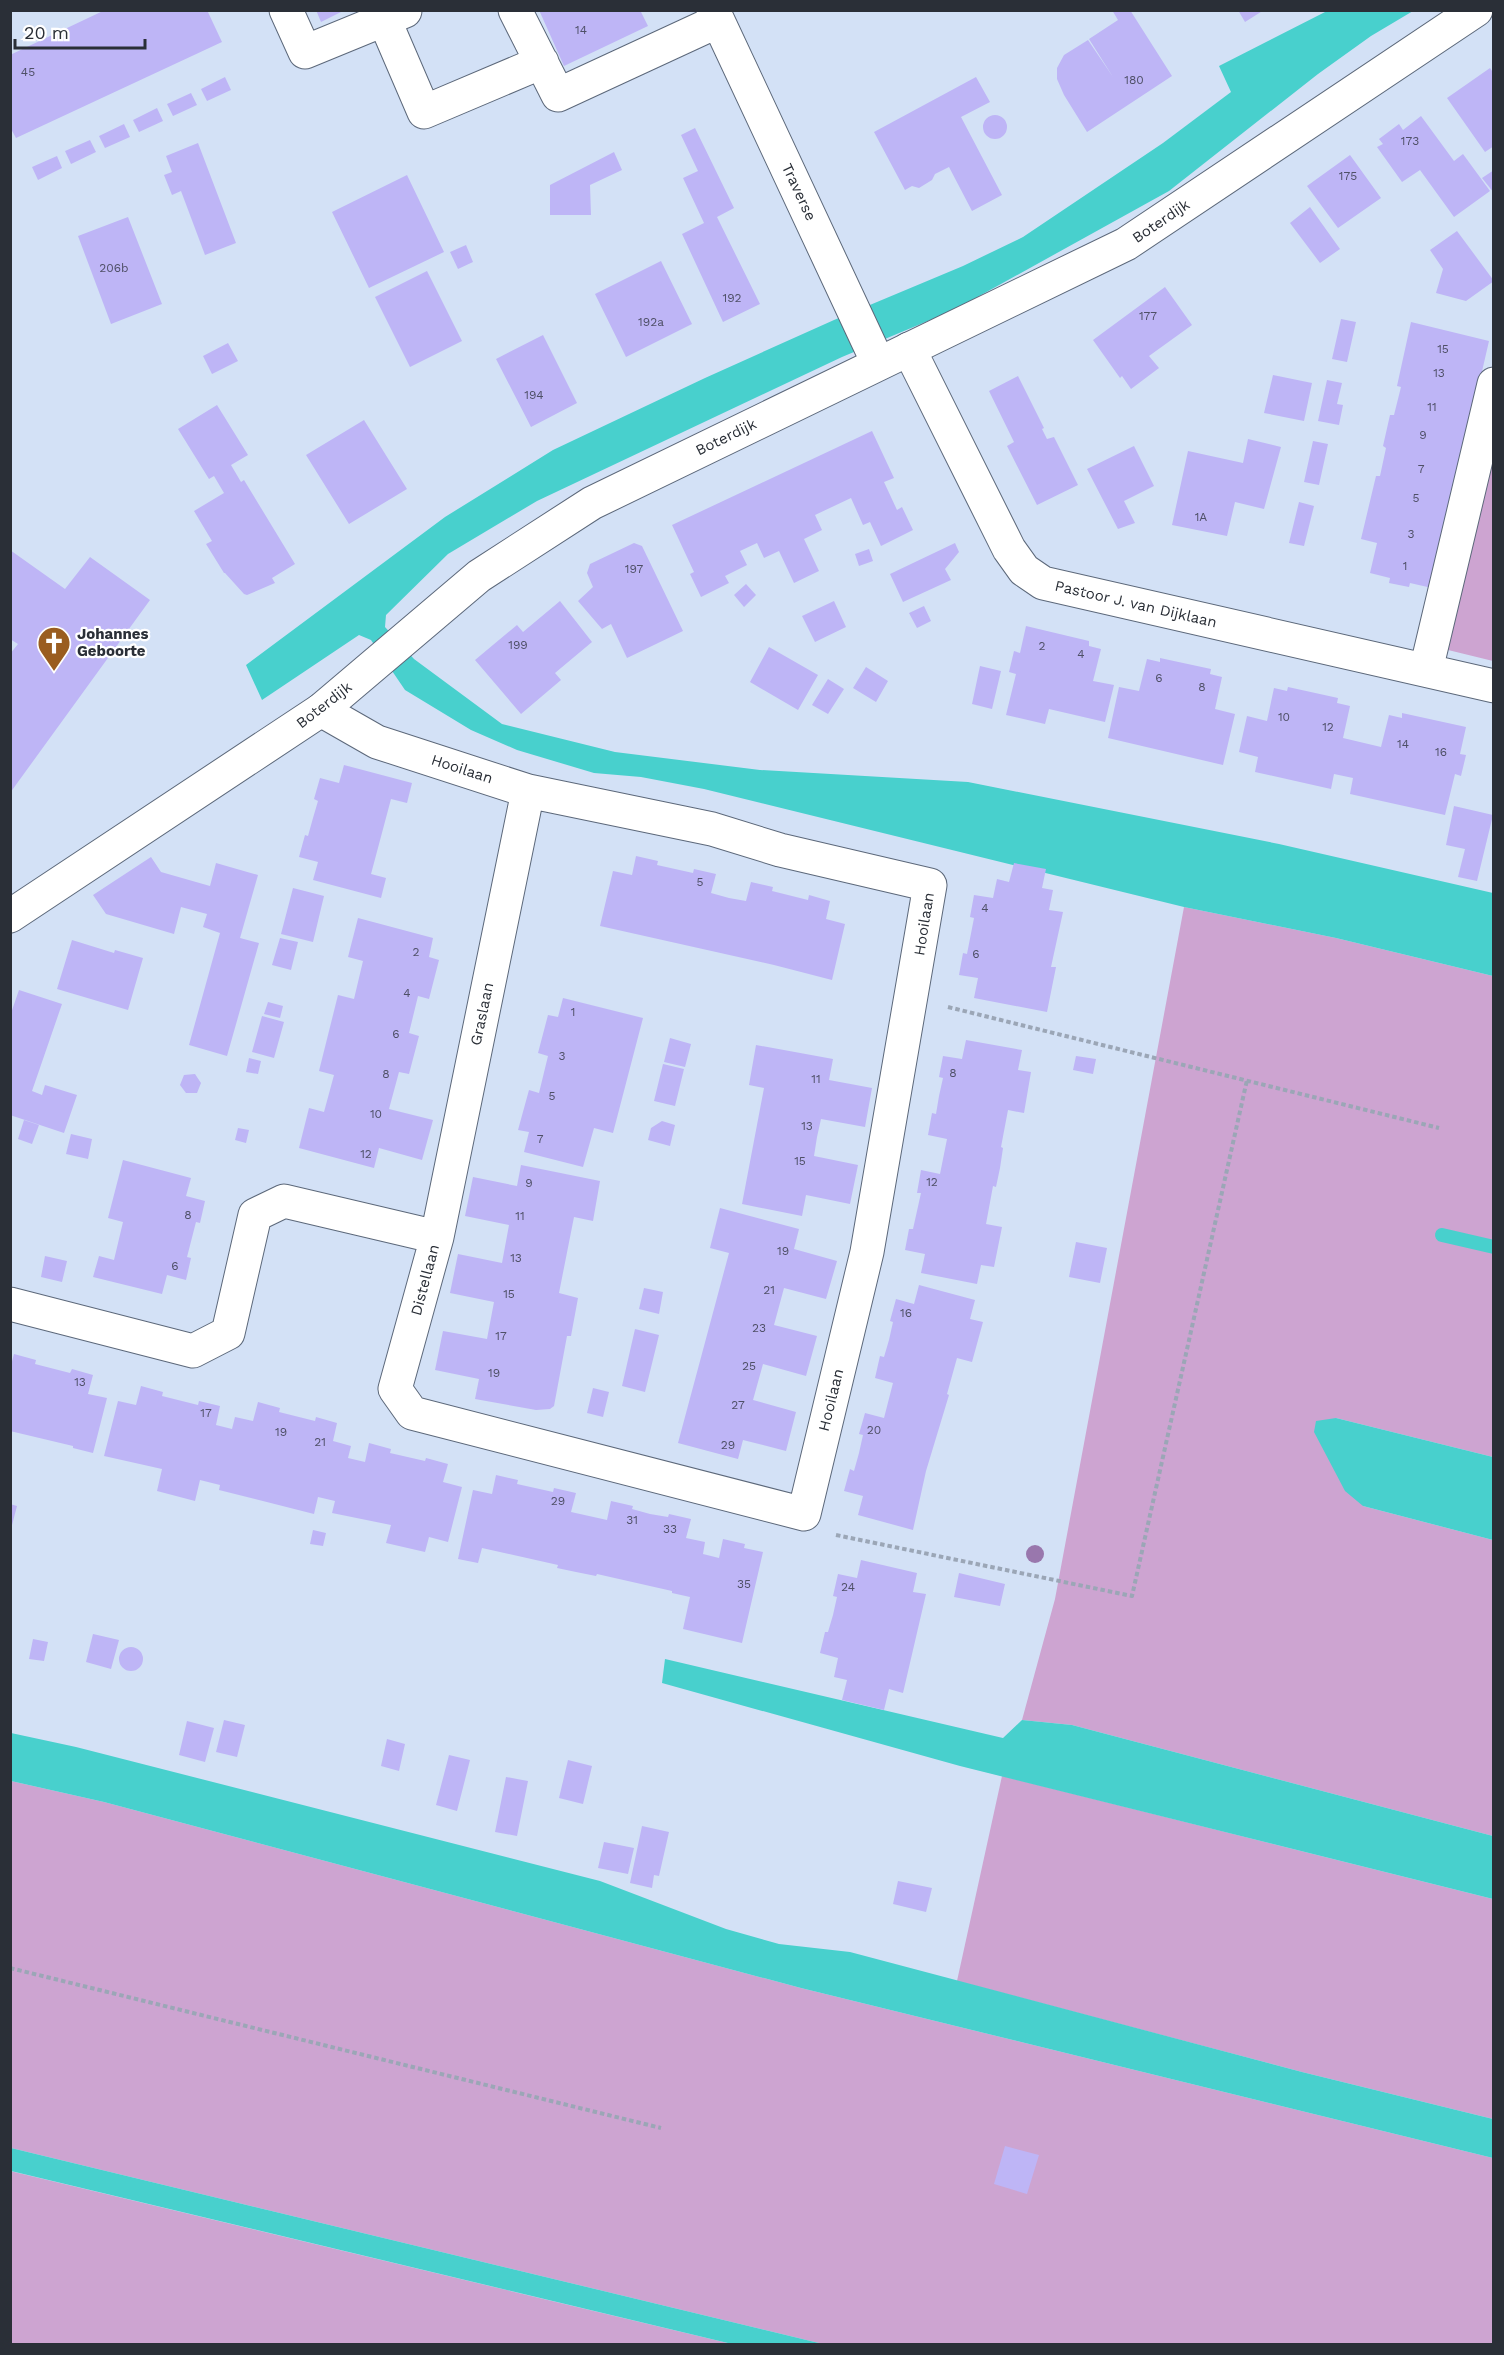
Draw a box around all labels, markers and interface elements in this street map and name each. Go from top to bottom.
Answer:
scale bar [15,12,146,50]
text: 20 m [24,22,69,43]
house number: 14 [575,23,587,37]
house number: 45 [21,65,35,79]
house number: 180 [1124,73,1144,87]
house number: 173 [1401,134,1419,148]
street label: Traverse [778,161,820,223]
house number: 175 [1339,169,1357,183]
street label: Boterdijk [1129,195,1194,247]
house number: 206b [99,261,129,275]
house number: 192 [722,291,742,305]
house number: 177 [1139,309,1157,323]
house number: 192a [638,315,664,329]
house number: 15 [1437,342,1449,356]
house number: 13 [1433,366,1445,380]
house number: 194 [524,388,544,402]
house number: 11 [1427,400,1437,414]
street label: Boterdijk [693,414,760,459]
house number: 9 [1419,428,1427,442]
house number: 7 [1418,462,1425,476]
house number: 5 [1413,491,1420,505]
house number: 1A [1195,510,1207,524]
house number: 3 [1408,527,1415,541]
house number: 1 [1403,559,1407,573]
house number: 197 [625,562,644,576]
street label: Pastoor J. van Dijklaan [1053,577,1219,631]
church icon: Johannes Geboorte [36,625,72,672]
place label: Johannes Geboorte [77,625,148,660]
house number: 199 [508,638,528,652]
house number: 2 [1039,639,1046,653]
house number: 4 [1077,647,1085,661]
house number: 6 [1155,671,1163,685]
street label: Boterdijk [293,677,356,732]
house number: 8 [1198,680,1206,694]
house number: 10 [1278,710,1290,724]
house number: 12 [1322,720,1334,734]
house number: 14 [1397,737,1409,751]
house number: 16 [1435,745,1447,759]
street label: Hooilaan [429,751,495,787]
house number: 5 [697,875,704,889]
street label: Hooilaan [910,891,938,957]
house number: 4 [981,901,989,915]
house number: 2 [413,945,420,959]
house number: 6 [972,947,980,961]
street label: Graslaan [467,981,497,1047]
house number: 4 [403,986,411,1000]
house number: 1 [571,1005,575,1019]
house number: 6 [392,1027,400,1041]
house number: 3 [559,1049,566,1063]
house number: 8 [949,1066,957,1080]
house number: 8 [382,1067,390,1081]
house number: 11 [811,1072,821,1086]
house number: 5 [549,1089,556,1103]
house number: 10 [370,1107,382,1121]
house number: 13 [801,1119,813,1133]
house number: 7 [537,1132,544,1146]
house number: 12 [360,1147,372,1161]
house number: 15 [794,1154,806,1168]
house number: 12 [926,1175,938,1189]
house number: 9 [525,1176,533,1190]
house number: 8 [184,1208,192,1222]
house number: 11 [515,1209,525,1223]
street label: Distellaan [407,1242,443,1318]
house number: 19 [777,1244,789,1258]
house number: 13 [510,1251,522,1265]
house number: 6 [171,1259,179,1273]
house number: 21 [763,1283,775,1297]
house number: 15 [503,1287,515,1301]
house number: 16 [900,1306,912,1320]
house number: 23 [752,1321,766,1335]
house number: 17 [495,1329,507,1343]
house number: 25 [742,1359,756,1373]
house number: 19 [488,1366,500,1380]
street label: Hooilaan [815,1367,847,1433]
house number: 13 [74,1375,86,1389]
house number: 27 [731,1398,745,1412]
house number: 17 [200,1406,212,1420]
house number: 20 [867,1423,881,1437]
house number: 19 [275,1425,287,1439]
house number: 21 [314,1435,326,1449]
house number: 29 [721,1438,735,1452]
house number: 29 [551,1494,565,1508]
house number: 31 [626,1513,638,1527]
house number: 33 [663,1522,677,1536]
house number: 35 [737,1577,751,1591]
house number: 24 [841,1580,855,1594]

